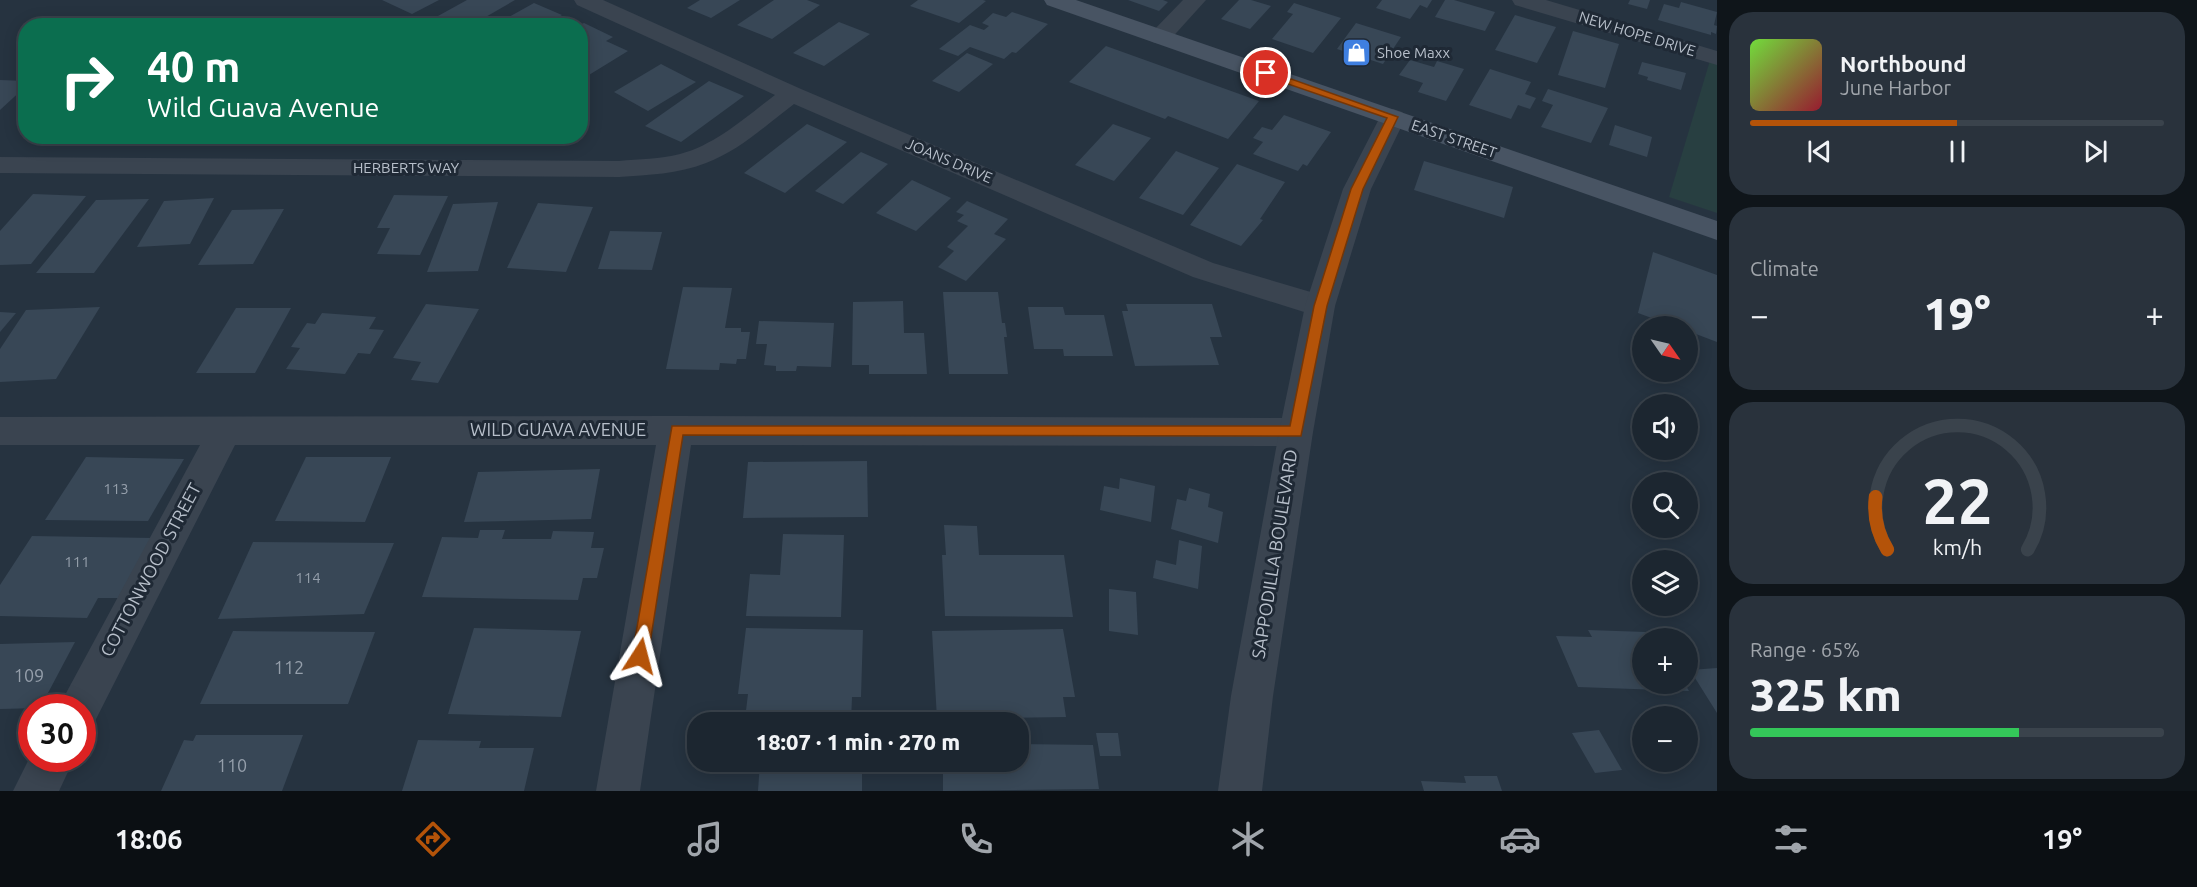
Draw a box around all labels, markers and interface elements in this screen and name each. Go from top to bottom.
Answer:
street label: NEW HOPE DRIVE [1577,8,1698,59]
shop icon: Shoe Maxx [1340,37,1372,69]
icon: right [48,42,126,120]
text: 40 m [147,43,241,90]
place label: Shoe Maxx [1377,44,1451,61]
pin [1240,47,1291,98]
text: Northbound [1840,51,1966,76]
icon: arrive [1249,56,1282,89]
text: June Harbor [1840,76,1951,99]
text: Wild Guava Avenue [147,92,379,122]
street label: EAST STREET [1409,116,1500,161]
street label: JOANS DRIVE [903,135,995,186]
icon: previous [1803,135,1836,168]
icon: pause [1941,135,1974,168]
icon: next [2079,135,2112,168]
street label: HERBERTS WAY [353,159,459,176]
text: Climate [1750,257,1819,280]
text: 19° [1923,288,1991,339]
text: − [1750,296,1769,333]
text: + [2145,296,2164,333]
north arrow [1632,316,1698,382]
map controls [1632,316,1698,772]
button: sound [1632,394,1698,460]
street label: WILD GUAVA AVENUE [470,419,646,439]
street label: SAPPODILLA BOULEVARD [1248,448,1300,660]
text: 22 [1922,466,1992,536]
button: search [1632,472,1698,538]
street label: COTTONWOOD STREET [96,479,204,660]
house number: 113 [103,480,129,497]
text: km/h [1932,535,1982,559]
button: layers [1632,550,1698,616]
house number: 111 [64,553,90,570]
house number: 114 [295,569,321,586]
position arrow [608,624,672,688]
button: + [1632,628,1698,694]
text: Range · 65% [1750,638,1860,661]
house number: 112 [274,657,304,677]
house number: 109 [14,665,44,685]
text: 325 km [1750,669,1902,720]
speed limit sign: 30 [18,694,96,772]
button: − [1632,706,1698,772]
text: 18:07 · 1 min · 270 m [756,729,960,754]
house number: 110 [217,755,247,775]
icon: directions [412,818,454,860]
icon: music [684,818,726,860]
icon: phone [955,818,997,860]
icon: climate [1227,818,1269,860]
icon: car [1499,818,1541,860]
icon: filters [1770,818,1812,860]
text: 18:06 [115,824,182,854]
text: 19° [2042,824,2082,854]

